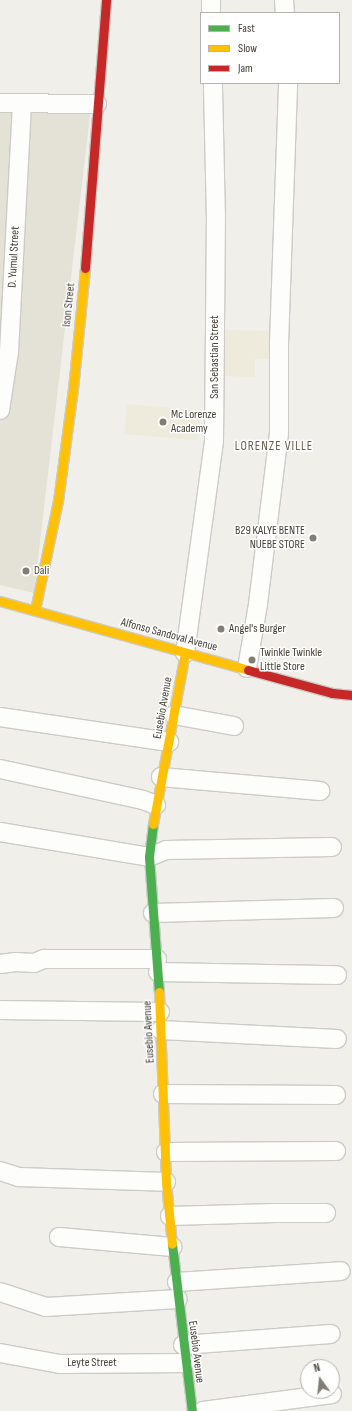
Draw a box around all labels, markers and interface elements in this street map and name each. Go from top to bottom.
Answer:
legend [200,12,340,84]
text: Fast [238,21,255,36]
text: Slow [238,41,257,56]
text: Jam [238,61,253,76]
street label: D. Yumul Street [5,226,23,288]
street label: Ison Street [60,282,78,328]
street label: San Sebastian Street [208,315,222,399]
place label: Mc Lorenze Academy [171,408,216,436]
marker: Mc Lorenze Academy [158,417,168,427]
district label: LORENZE VILLE [235,438,313,454]
place label: B29 KALYE BENTE NUEBE STORE [235,524,305,552]
marker: B29 KALYE BENTE NUEBE STORE [308,533,318,543]
place label: Dali [34,564,49,578]
marker: Dali [21,566,31,576]
street label: Alfonso Sandoval Avenue [119,615,219,655]
place label: Angel's Burger [229,622,286,636]
marker: Angel's Burger [216,624,226,634]
place label: Twinkle Twinkle Little Store [260,646,322,674]
marker: Twinkle Twinkle Little Store [247,655,257,665]
street label: Eusebio Avenue [150,676,176,740]
street label: Eusebio Avenue [140,1000,158,1064]
street label: Eusebio Avenue [185,1320,207,1384]
street label: Leyte Street [67,1356,117,1370]
north arrow [300,1359,340,1399]
text: N [313,1361,322,1375]

